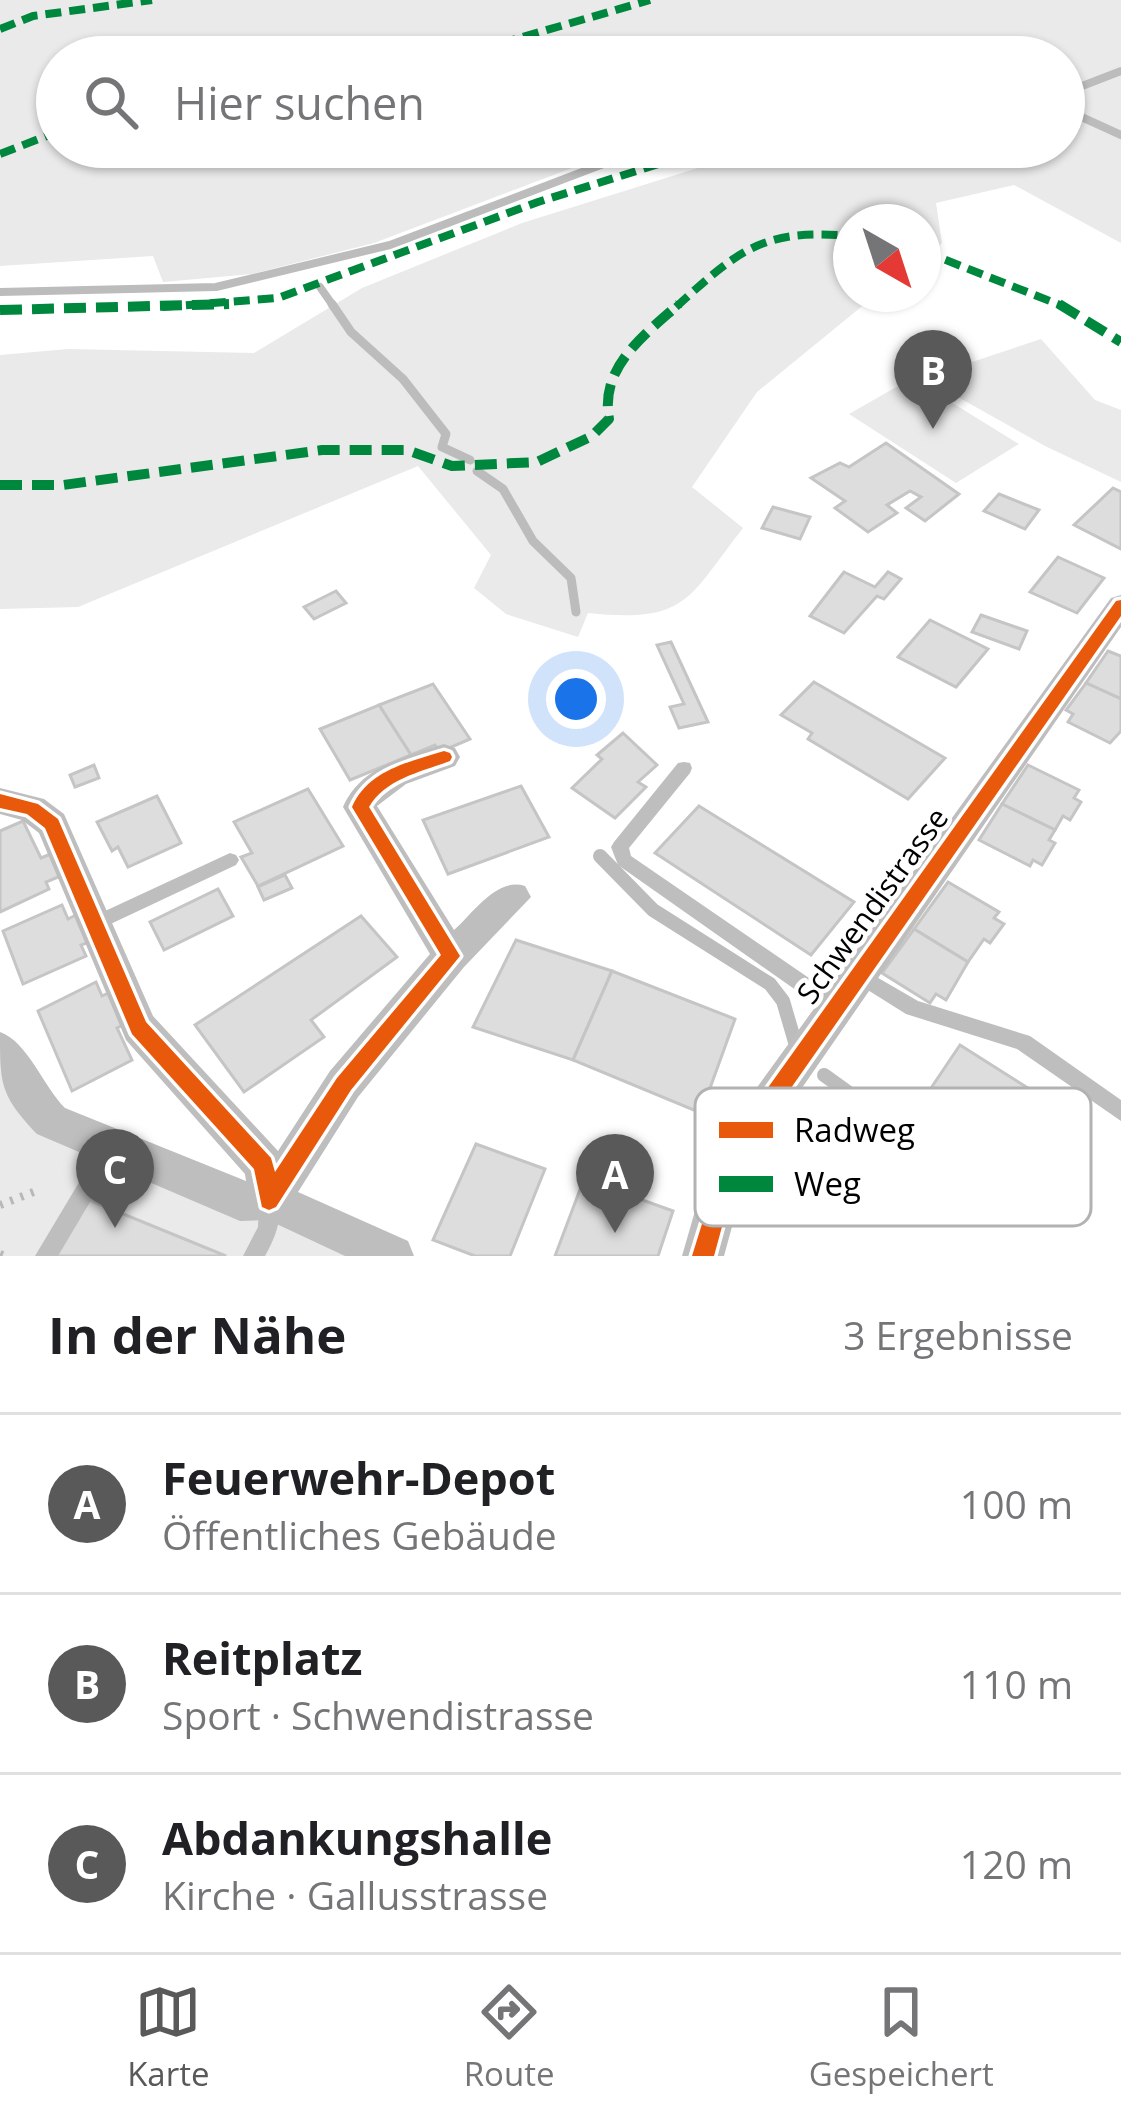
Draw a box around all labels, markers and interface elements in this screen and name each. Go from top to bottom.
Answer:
search box [36,36,1085,168]
icon: search [78,69,144,135]
text: Hier suchen [174,72,425,133]
north arrow [833,204,941,312]
pin: B [894,330,972,429]
your location [546,669,606,729]
street label: Schwendistrasse [787,799,957,1011]
legend [695,1088,1091,1226]
text: Radweg [794,1107,915,1152]
pin: C [76,1129,154,1228]
pin: A [576,1134,654,1233]
text: Weg [794,1161,861,1206]
text: In der Nähe [48,1299,346,1369]
text: 3 Ergebnisse [843,1308,1073,1361]
text: Feuerwehr-Depot [162,1447,555,1508]
text: A [74,1477,100,1530]
text: 100 m [960,1477,1073,1530]
text: Öffentliches Gebäude [162,1508,557,1561]
text: Reitplatz [162,1627,362,1688]
text: B [74,1657,100,1710]
text: 110 m [960,1657,1073,1710]
text: Sport · Schwendistrasse [162,1688,594,1741]
text: Abdankungshalle [162,1807,552,1868]
text: C [75,1837,99,1890]
text: 120 m [960,1837,1073,1890]
text: Kirche · Gallusstrasse [162,1868,548,1921]
tab: Karte [127,1979,209,2096]
tab: Route [464,1979,554,2096]
tab: Gespeichert [809,1979,994,2096]

